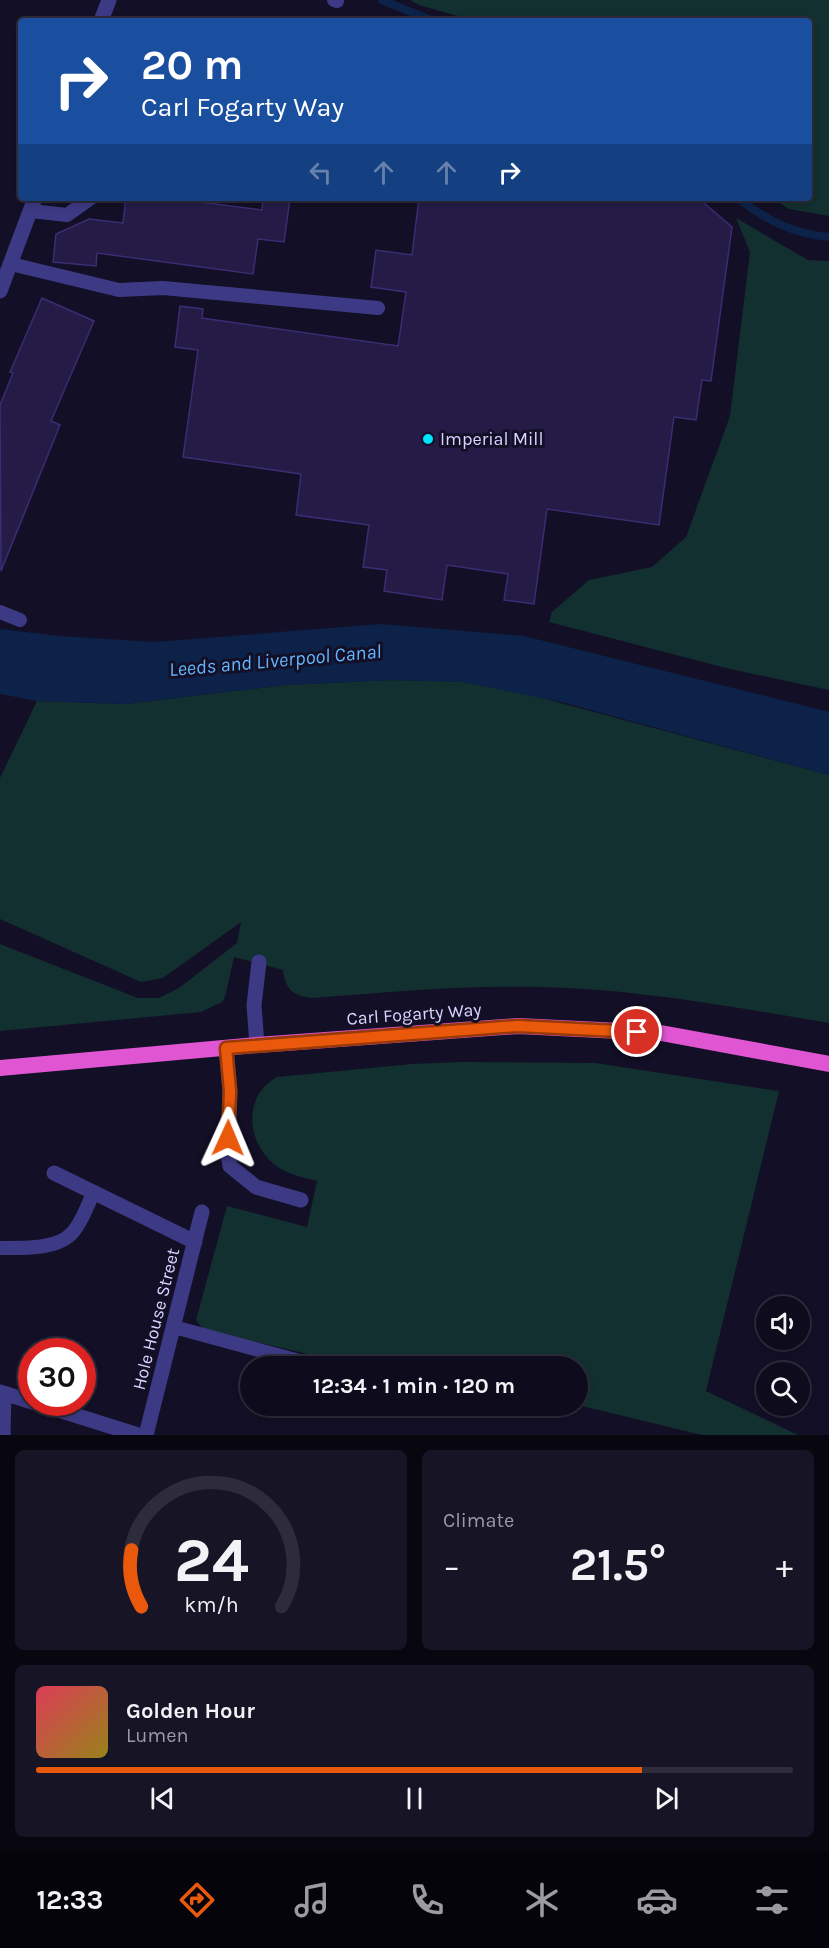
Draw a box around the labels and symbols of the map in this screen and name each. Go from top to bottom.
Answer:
place label: Imperial Mill [440,428,543,450]
marker: Imperial Mill [421,432,435,446]
water label: Leeds and Liverpool Canal [168,640,382,681]
street label: Carl Fogarty Way [346,998,483,1030]
pin [611,1006,662,1057]
position arrow [196,1106,260,1170]
street label: Hole House Street [128,1245,184,1392]
speed limit sign: 30 [18,1338,96,1416]

